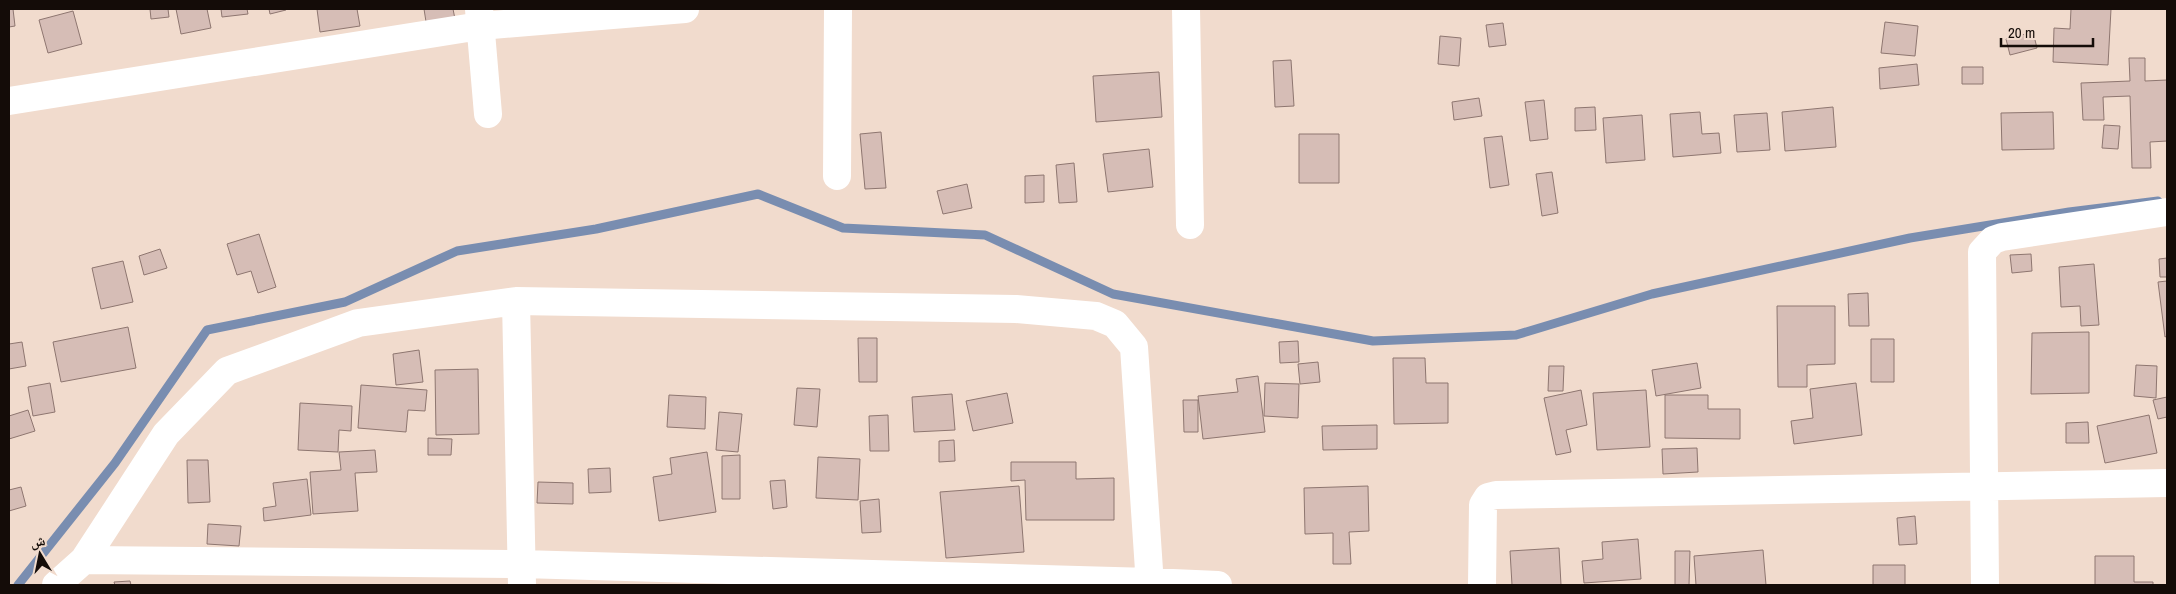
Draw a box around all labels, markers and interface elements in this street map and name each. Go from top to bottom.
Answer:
scale bar [2001,15,2094,47]
text: 20 m [2008,22,2035,43]
north arrow [15,529,65,579]
text: ش [29,531,47,551]

